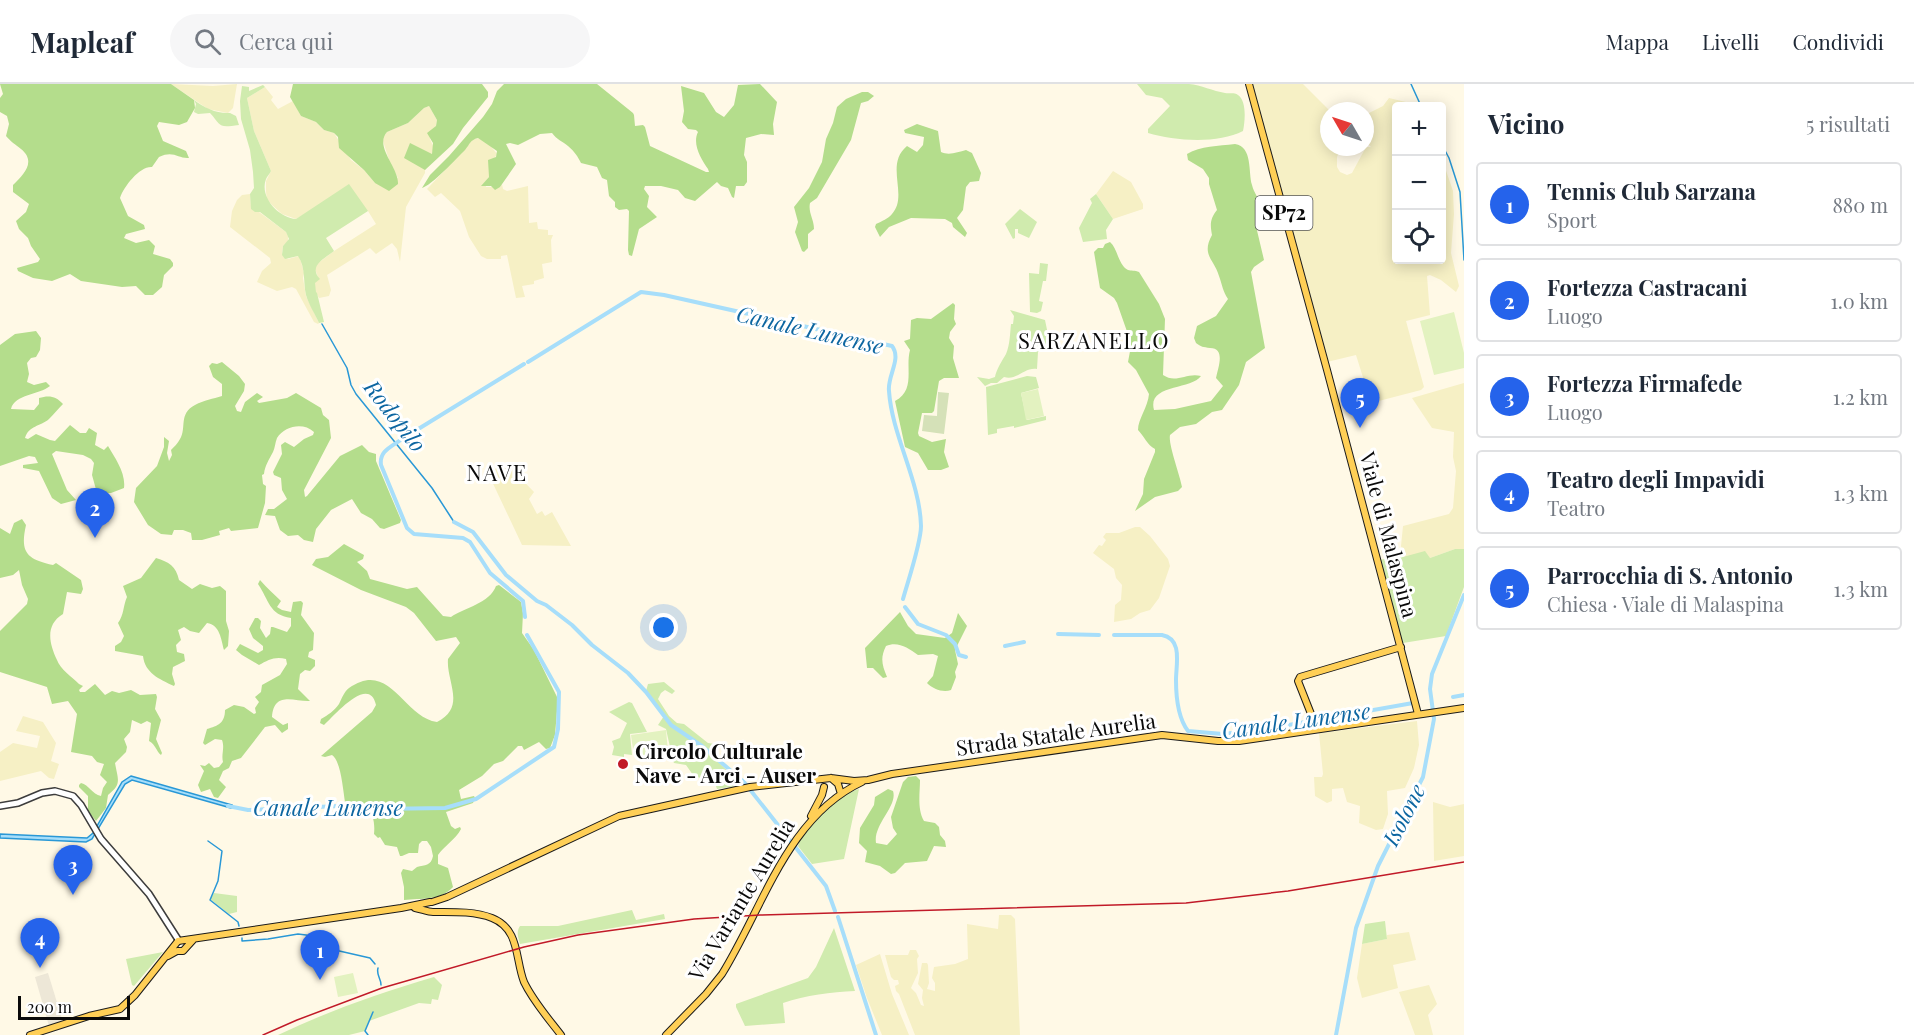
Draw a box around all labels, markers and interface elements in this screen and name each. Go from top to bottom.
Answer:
search box [170,14,590,68]
text: Mapleaf [30,23,134,60]
icon: search [191,25,224,58]
text: Cerca qui [239,26,333,56]
text: Mappa [1605,27,1669,55]
text: Livelli [1702,27,1759,55]
text: Condividi [1792,27,1884,55]
north arrow [1320,102,1374,156]
map controls [1392,102,1446,264]
button: + [1392,102,1446,156]
text: Vicino [1488,106,1565,141]
text: 5 risultati [1806,110,1890,137]
button: − [1392,156,1446,210]
text: Tennis Club Sarzana [1547,176,1756,206]
text: 1 [1506,191,1513,218]
text: 880 m [1832,191,1888,218]
road number: SP72 [1256,196,1312,230]
text: Sport [1547,206,1596,233]
button: locate [1392,210,1446,264]
text: Fortezza Castracani [1547,272,1747,302]
text: 2 [1504,287,1515,314]
text: 1.0 km [1830,287,1888,314]
water label: Canale Lunense [734,298,887,361]
text: Luogo [1547,302,1603,329]
district label: SARZANELLO [1018,325,1170,355]
text: Fortezza Firmafede [1547,368,1742,398]
water label: Rodopilo [357,372,433,458]
pin: 5 [1340,378,1380,428]
text: 3 [1505,383,1514,410]
text: 1.2 km [1833,383,1888,410]
text: Luogo [1547,398,1603,425]
street label: Viale di Malaspina [1354,448,1426,621]
district label: NAVE [466,457,528,487]
text: Teatro degli Impavidi [1547,464,1765,494]
text: 4 [1504,479,1515,506]
text: 1.3 km [1833,479,1888,506]
pin: 2 [76,488,115,538]
text: Teatro [1547,494,1605,521]
text: Parrocchia di S. Antonio [1547,560,1793,590]
text: 5 [1505,575,1514,602]
text: 1.3 km [1833,575,1888,602]
text: Chiesa · Viale di Malaspina [1547,590,1784,617]
your location [649,613,678,642]
water label: Canale Lunense [1220,695,1373,745]
street label: Strada Statale Aurelia [954,705,1158,761]
place label: Circolo Culturale Nave - Arci - Auser [635,736,816,788]
marker: Circolo Culturale Nave - Arci - Auser [616,757,630,771]
water label: Isolone [1374,778,1432,851]
water label: Canale Lunense [253,792,403,822]
street label: Via Variante Aurelia [680,812,800,986]
pin: 3 [54,846,92,895]
pin: 4 [20,918,60,968]
pin: 1 [300,930,340,980]
scale bar [18,993,130,1020]
text: 200 m [27,996,72,1017]

